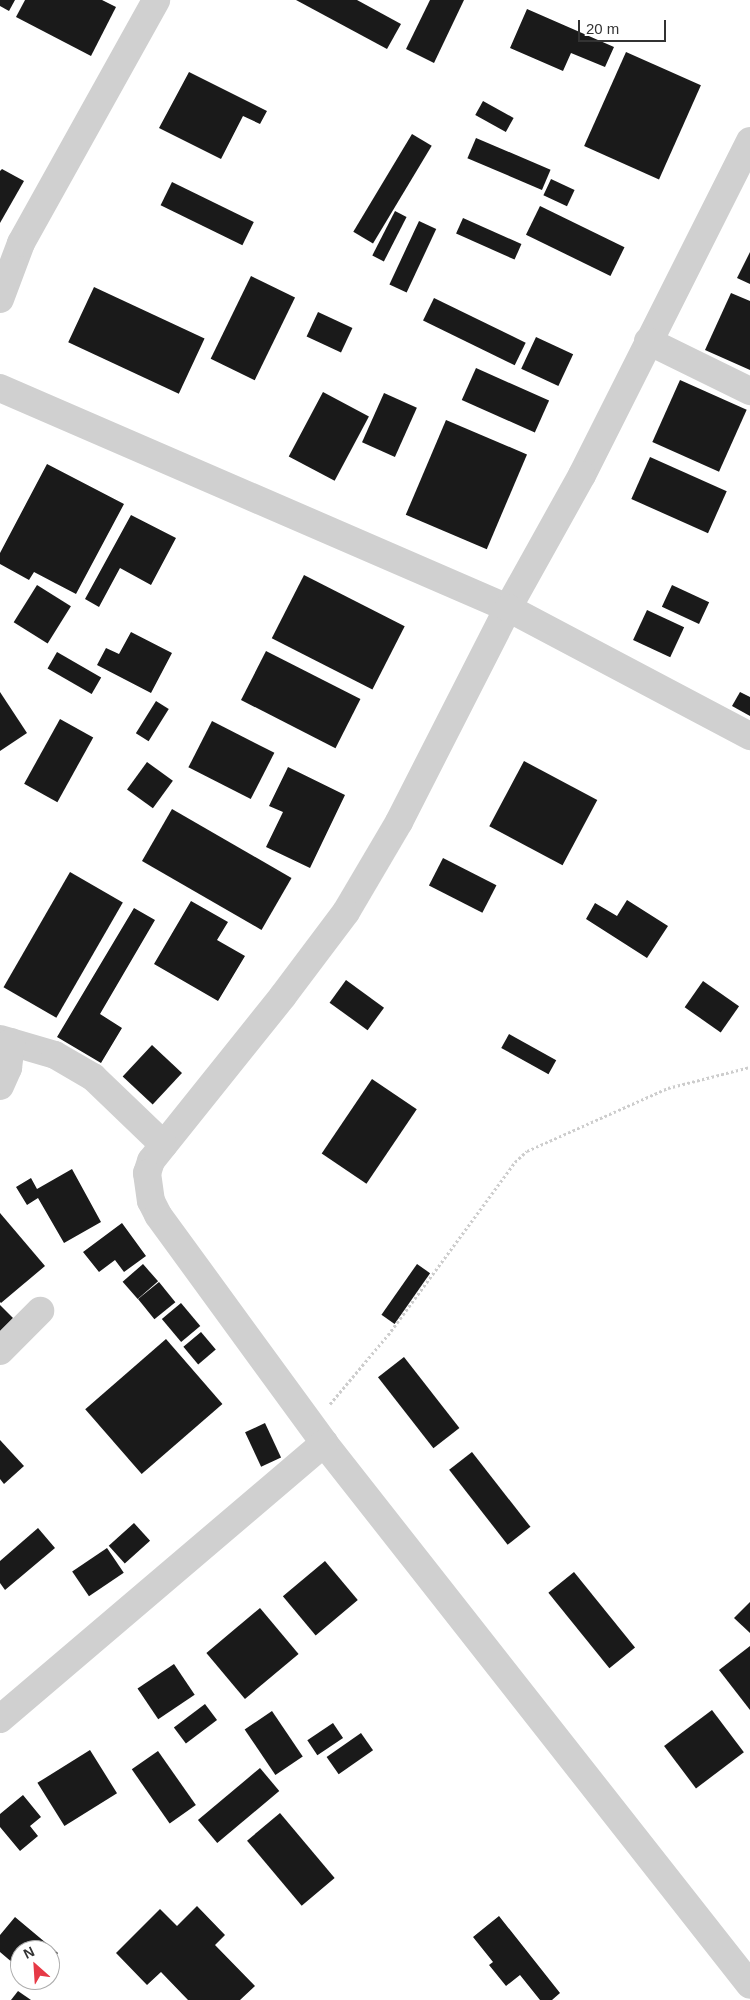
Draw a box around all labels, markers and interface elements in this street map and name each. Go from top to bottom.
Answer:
scale bar [580,10,668,42]
text: 20 m [586,20,619,37]
north arrow [10,1940,60,1990]
text: N [21,1943,37,1962]

